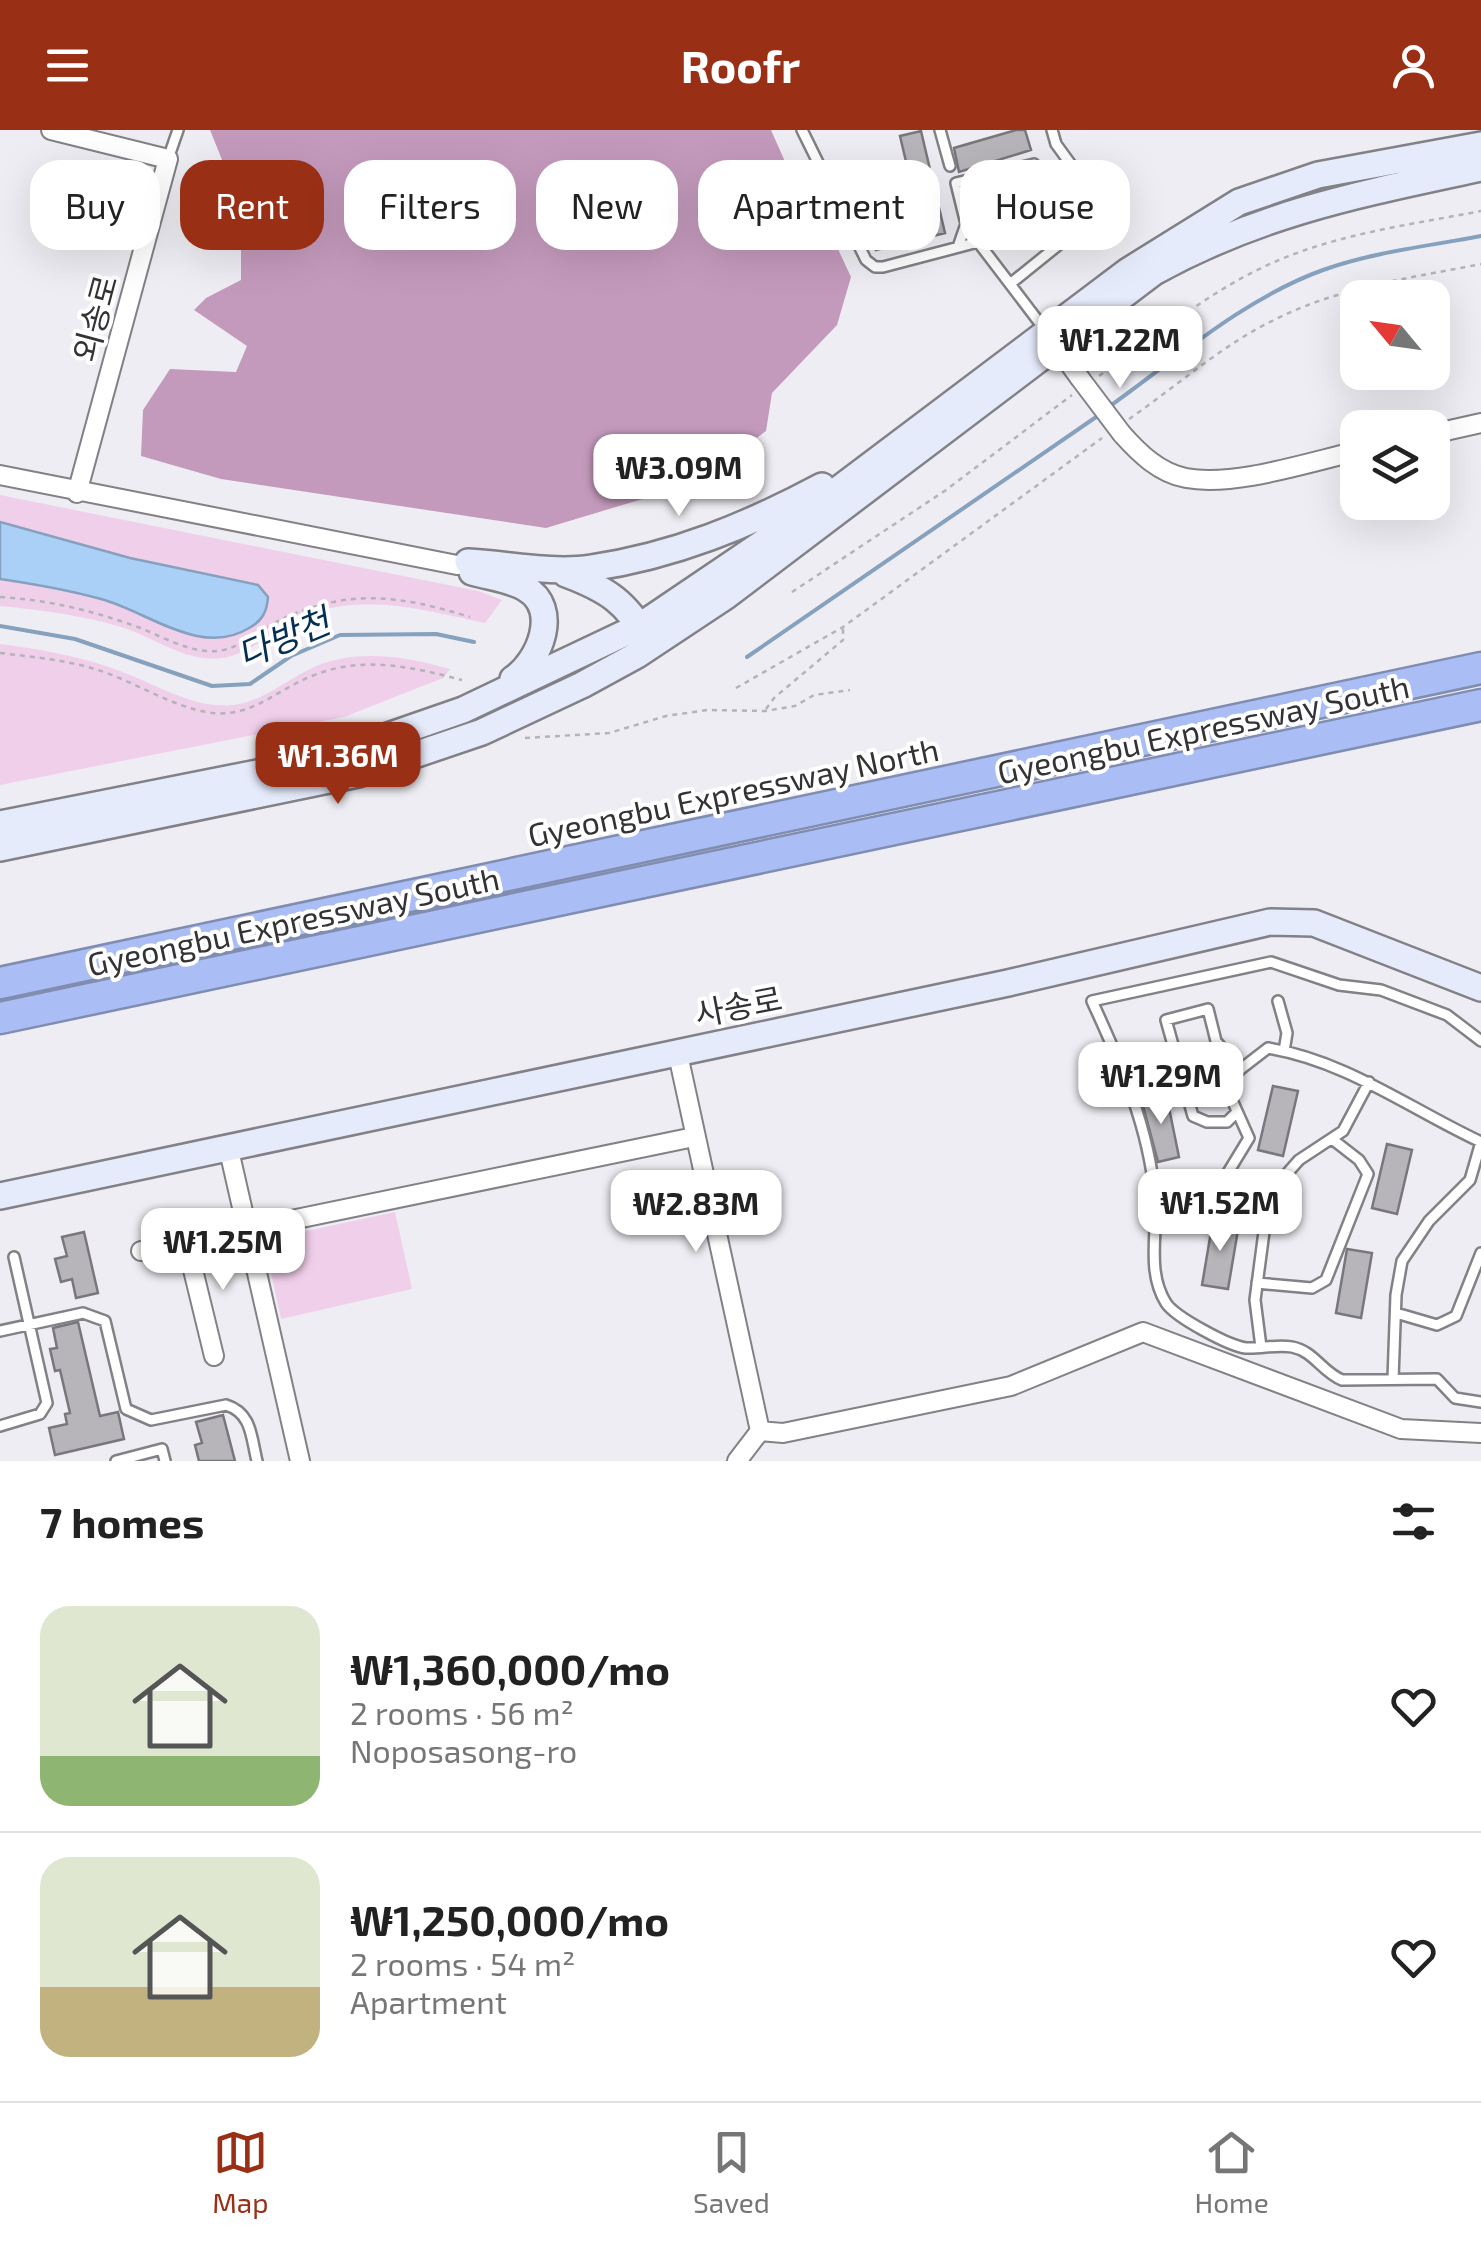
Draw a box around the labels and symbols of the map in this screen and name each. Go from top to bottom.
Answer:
street label: 외송로 [64,270,124,366]
north arrow [1340,280,1450,390]
pin: ₩1.22M [1039,306,1201,391]
pin: ₩3.09M [598,434,760,519]
water label: 다방천 [230,597,339,675]
street label: Gyeongbu Expressway South [994,666,1412,790]
pin: ₩1.36M [257,722,419,807]
street label: Gyeongbu Expressway North [524,729,942,853]
street label: Gyeongbu Expressway South [84,858,502,982]
street label: 사송로 [691,978,785,1032]
pin: ₩1.29M [1080,1042,1242,1127]
pin: ₩1.52M [1139,1169,1301,1254]
pin: ₩2.83M [615,1170,777,1255]
pin: ₩1.25M [142,1208,304,1293]

